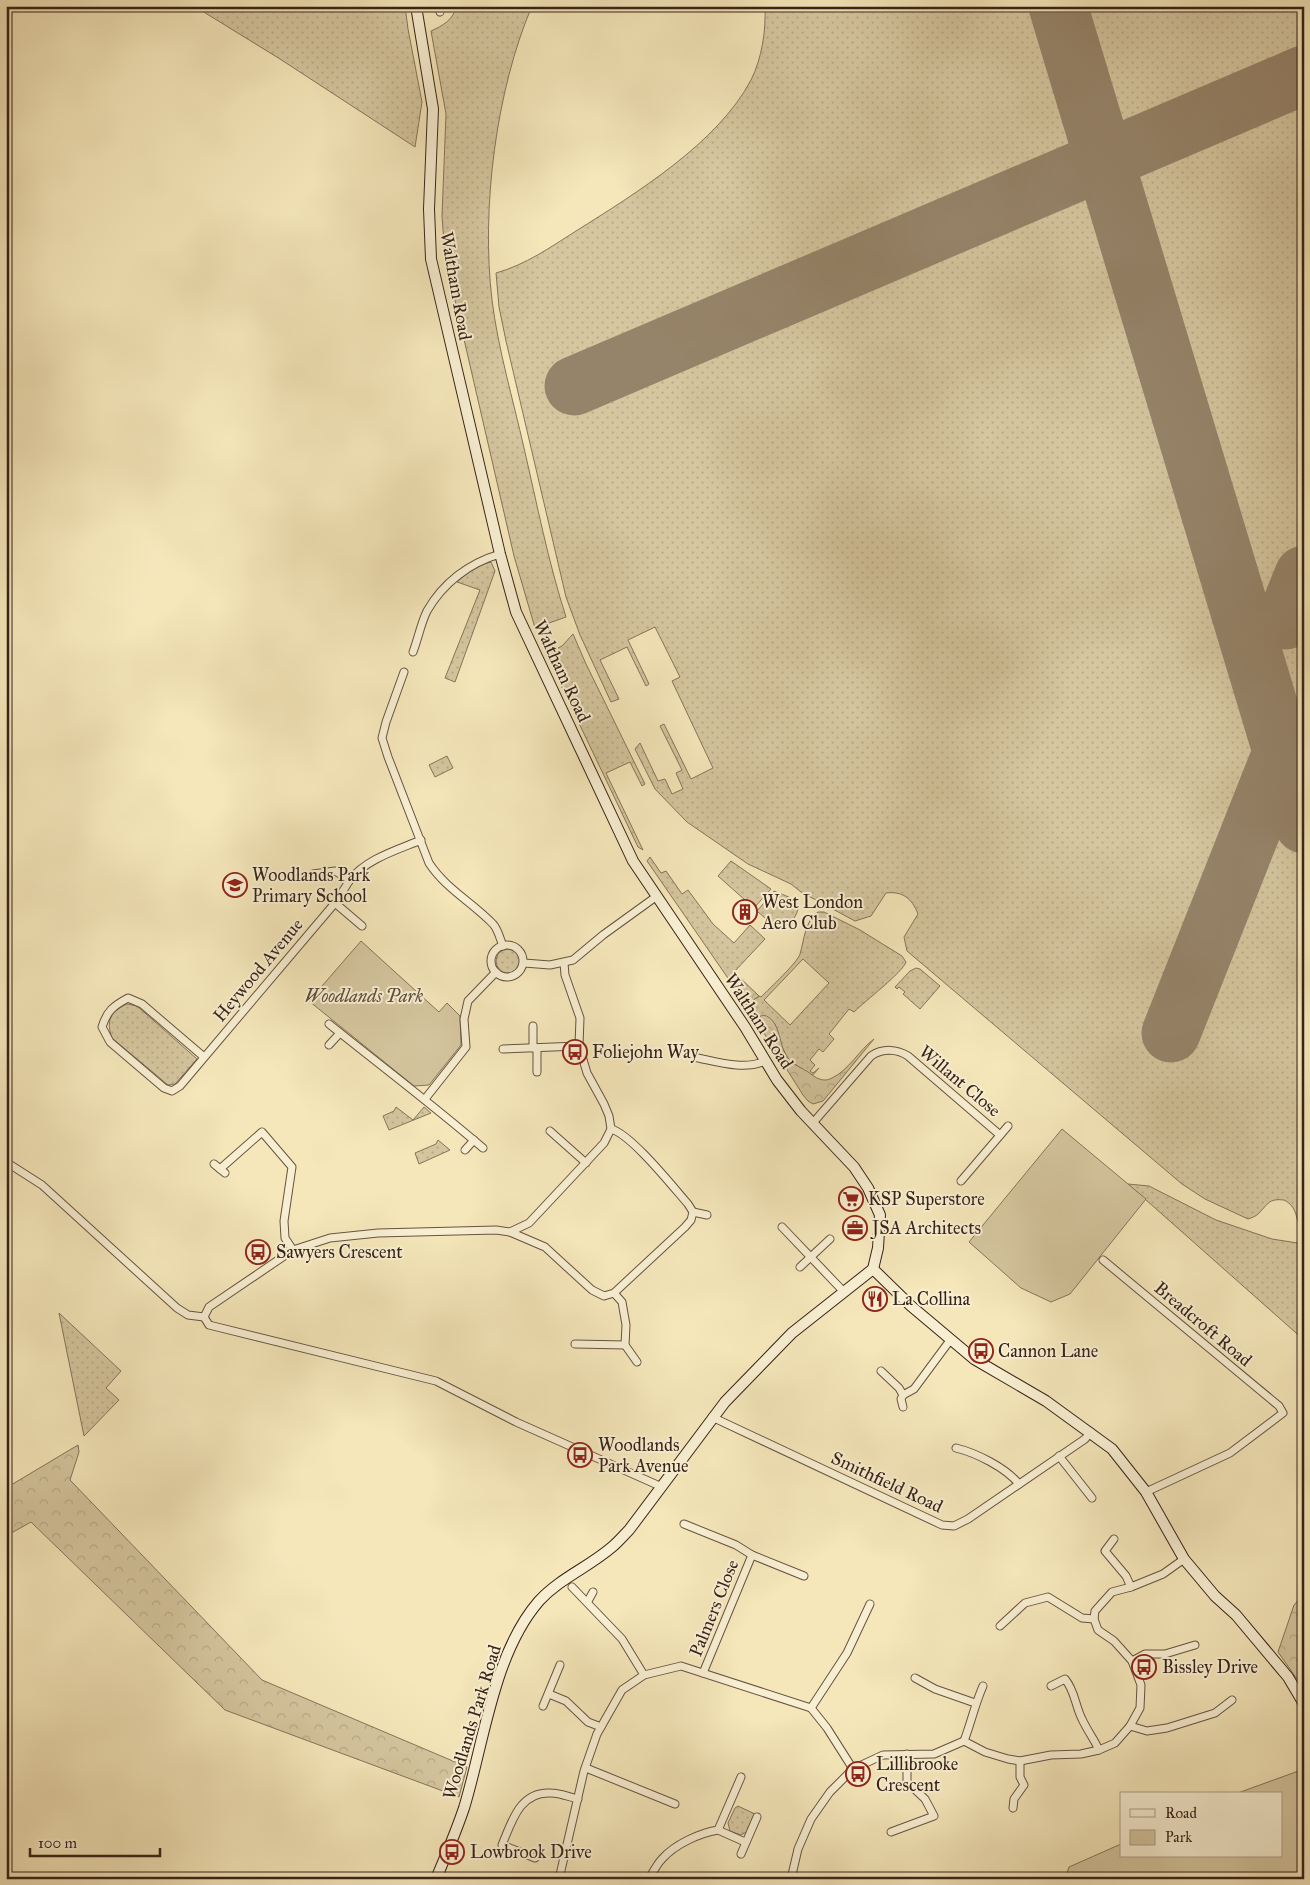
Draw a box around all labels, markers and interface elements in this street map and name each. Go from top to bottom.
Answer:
street label: Waltham Road [436,230,476,342]
street label: Waltham Road [529,617,595,725]
place label: Woodlands Park Primary School [252,864,371,907]
school or university icon: Woodlands Park Primary School [222,872,248,898]
place label: West London Aero Club [761,891,863,934]
building icon: West London Aero Club [732,899,758,925]
street label: Heywood Avenue [208,914,308,1026]
street label: Waltham Road [720,969,798,1073]
park label: Woodlands Park [305,985,423,1007]
bus stop icon: Foliejohn Way [562,1039,588,1065]
place label: Foliejohn Way [592,1041,699,1063]
street label: Willant Close [915,1041,1005,1121]
supermarket icon: KSP Superstore [838,1186,864,1212]
place label: KSP Superstore [868,1188,985,1210]
office icon: JSA Architects [842,1215,868,1241]
place label: JSA Architects [870,1217,981,1240]
bus stop icon: Sawyers Crescent [245,1239,271,1265]
place label: Sawyers Crescent [276,1241,403,1263]
street label: Breadcroft Road [1150,1277,1256,1371]
restaurant icon: La Collina [862,1286,888,1312]
place label: La Collina [892,1288,971,1310]
bus stop icon: Cannon Lane [968,1338,994,1364]
place label: Cannon Lane [998,1340,1098,1362]
place label: Woodlands Park Avenue [598,1434,688,1477]
bus stop icon: Woodlands Park Avenue [567,1442,593,1468]
street label: Smithfield Road [828,1447,946,1517]
street label: Palmers Close [685,1556,743,1660]
street label: Woodlands Park Road [438,1642,506,1802]
bus stop icon: Bissley Drive [1131,1654,1157,1680]
place label: Bissley Drive [1162,1656,1258,1678]
place label: Lillibrooke Crescent [876,1753,958,1796]
bus stop icon: Lillibrooke Crescent [845,1761,871,1787]
legend [1120,1792,1282,1858]
text: Road [1165,1804,1197,1822]
scale bar [30,1825,160,1857]
text: Park [1165,1828,1192,1846]
text: 100 m [38,1834,78,1852]
bus stop icon: Lowbrook Drive [439,1839,465,1865]
place label: Lowbrook Drive [470,1841,592,1863]

